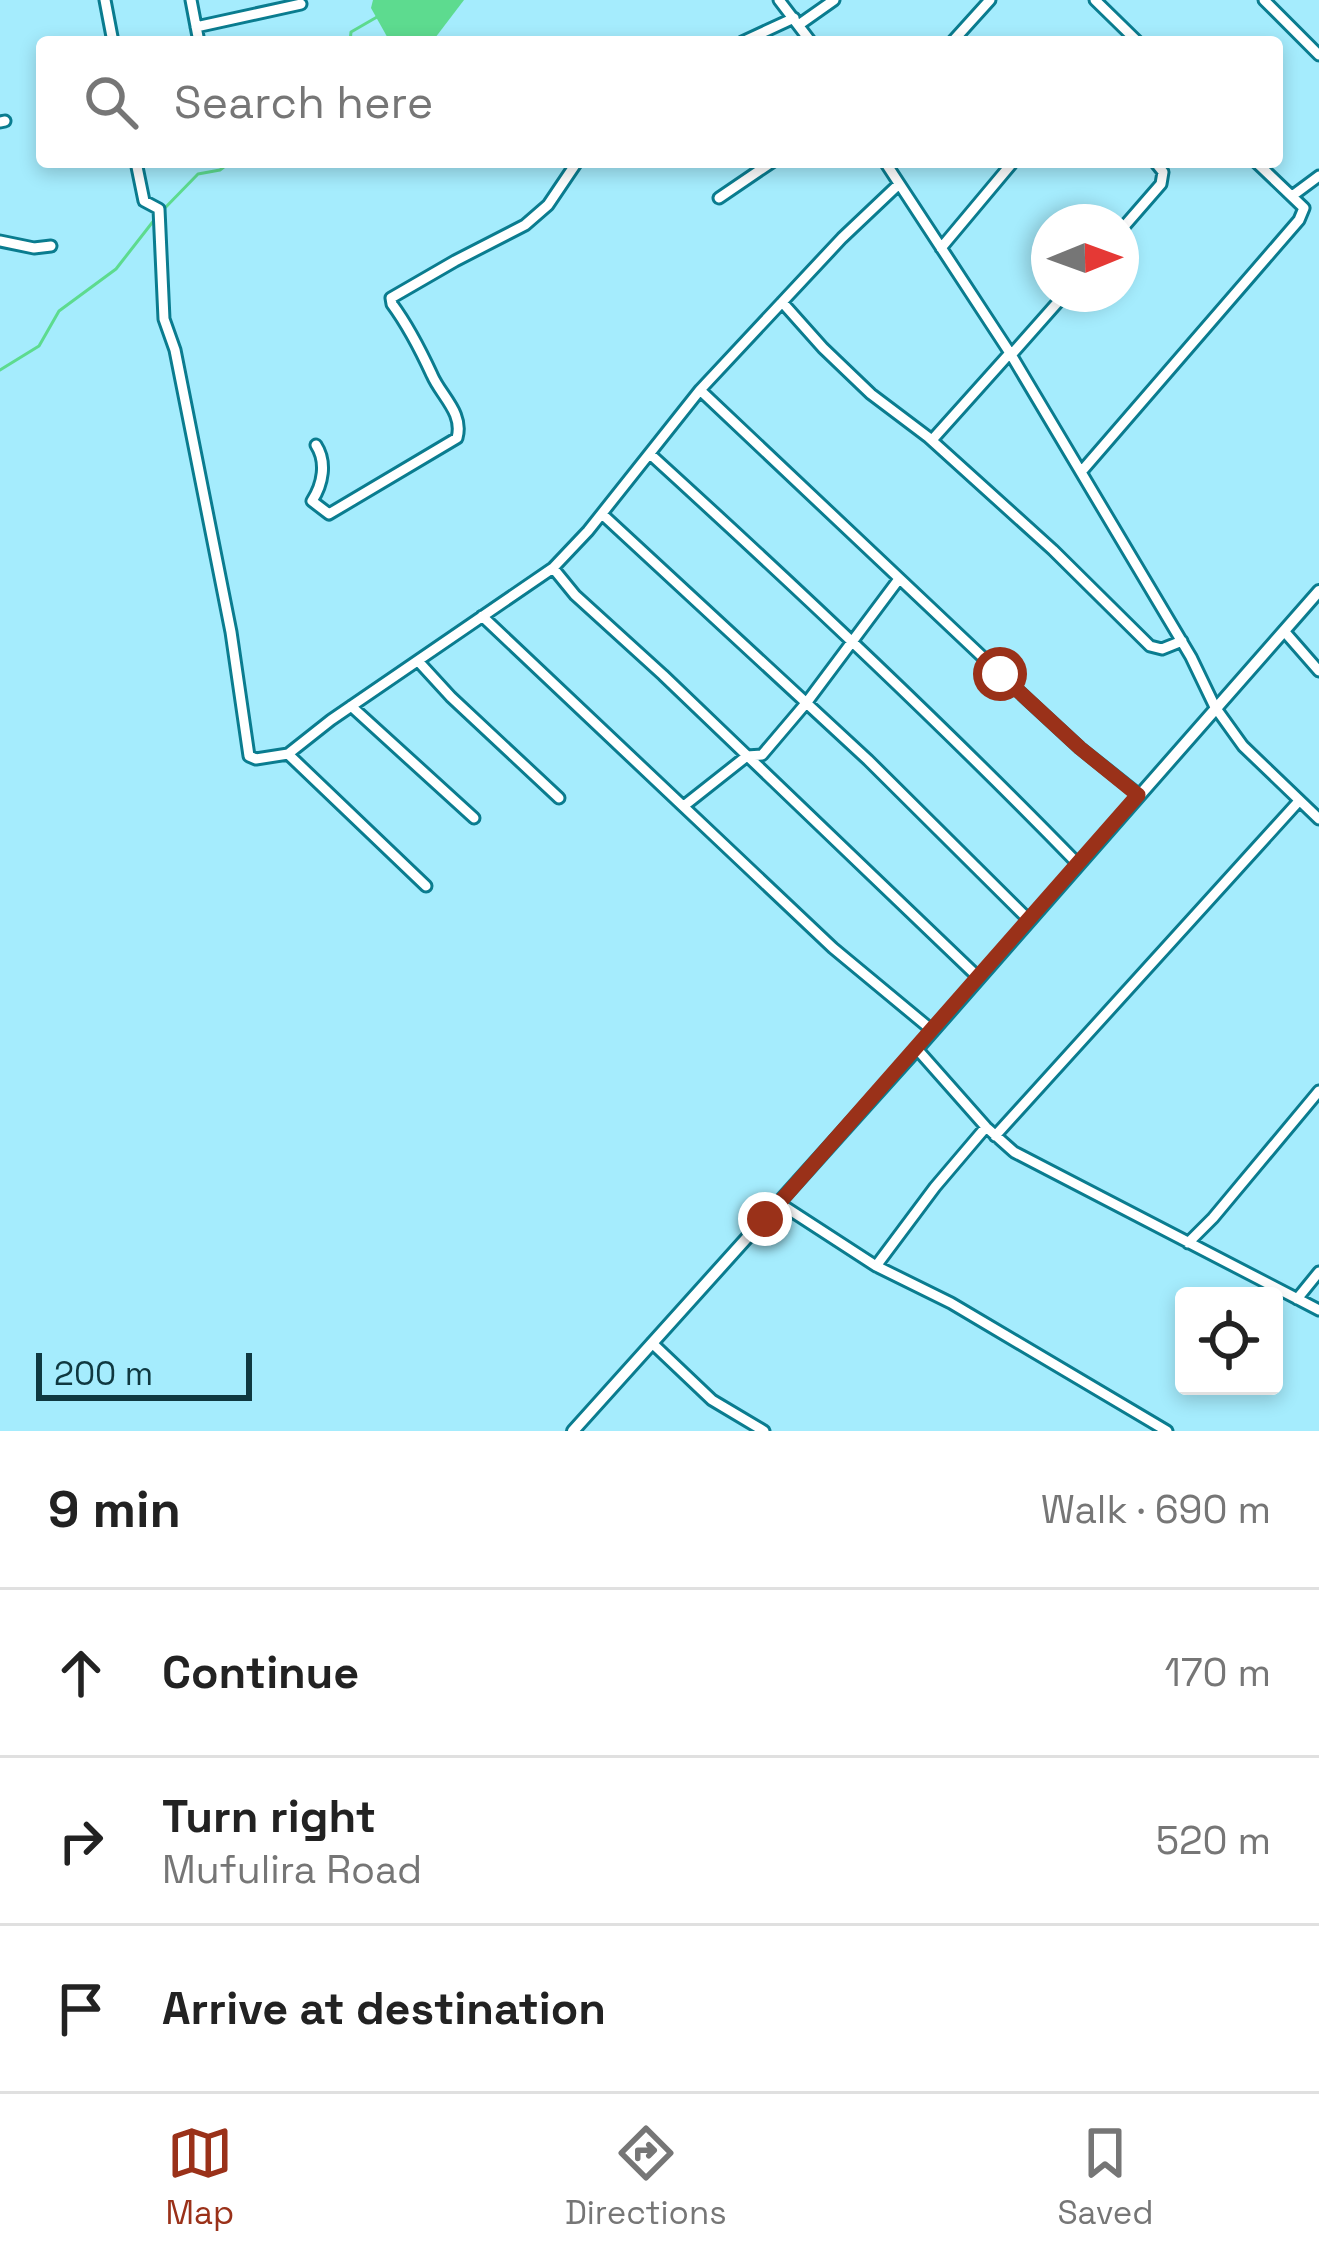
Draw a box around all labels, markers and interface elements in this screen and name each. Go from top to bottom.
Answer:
search box [36,36,1283,168]
icon: search [78,69,144,135]
text: Search here [174,74,433,131]
north arrow [1031,204,1139,312]
route start [973,647,1027,701]
route end [738,1192,792,1246]
map controls [1175,1287,1283,1395]
button: locate [1175,1287,1283,1395]
scale bar [36,1347,252,1400]
text: 200 m [54,1353,153,1395]
text: 9 min [48,1477,181,1542]
text: Walk · 690 m [1041,1485,1271,1534]
icon: ahead [48,1640,114,1706]
text: Continue [162,1644,359,1701]
text: 170 m [1164,1648,1271,1697]
text: Turn right [162,1788,376,1845]
icon: right [48,1808,114,1874]
text: 520 m [1156,1816,1271,1865]
text: Mufulira Road [162,1845,422,1894]
icon: arrive [48,1976,114,2042]
text: Arrive at destination [162,1980,606,2037]
tab: Map [165,2120,234,2234]
tab: Directions [565,2120,727,2234]
tab: Saved [1057,2120,1154,2234]

